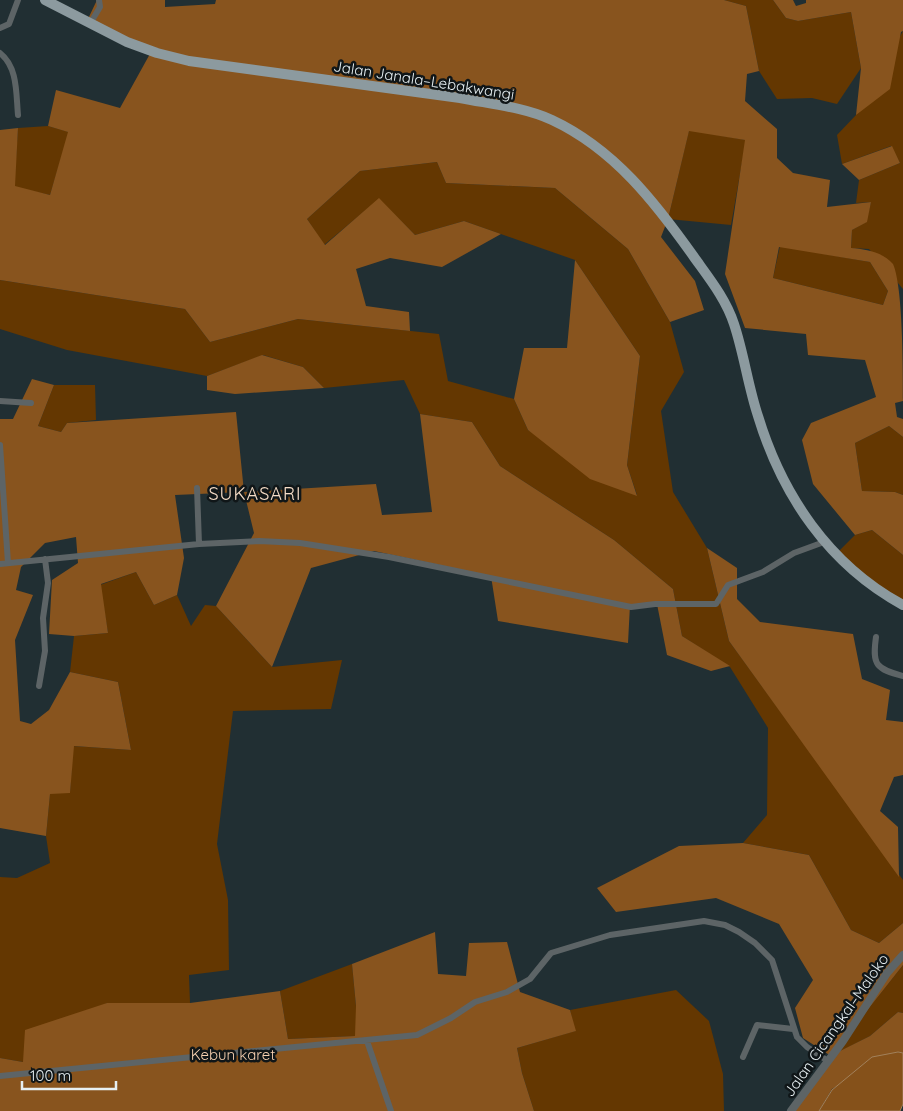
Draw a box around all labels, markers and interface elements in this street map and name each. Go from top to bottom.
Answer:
street label: Jalan Janala–Lebakwangi [332,56,516,104]
district label: SUKASARI [208,482,302,505]
street label: Jalan Cicangkal–Maloko [780,950,892,1100]
park label: Kebun karet [191,1045,275,1064]
scale bar [22,1058,116,1090]
text: 100 m [30,1066,71,1085]

